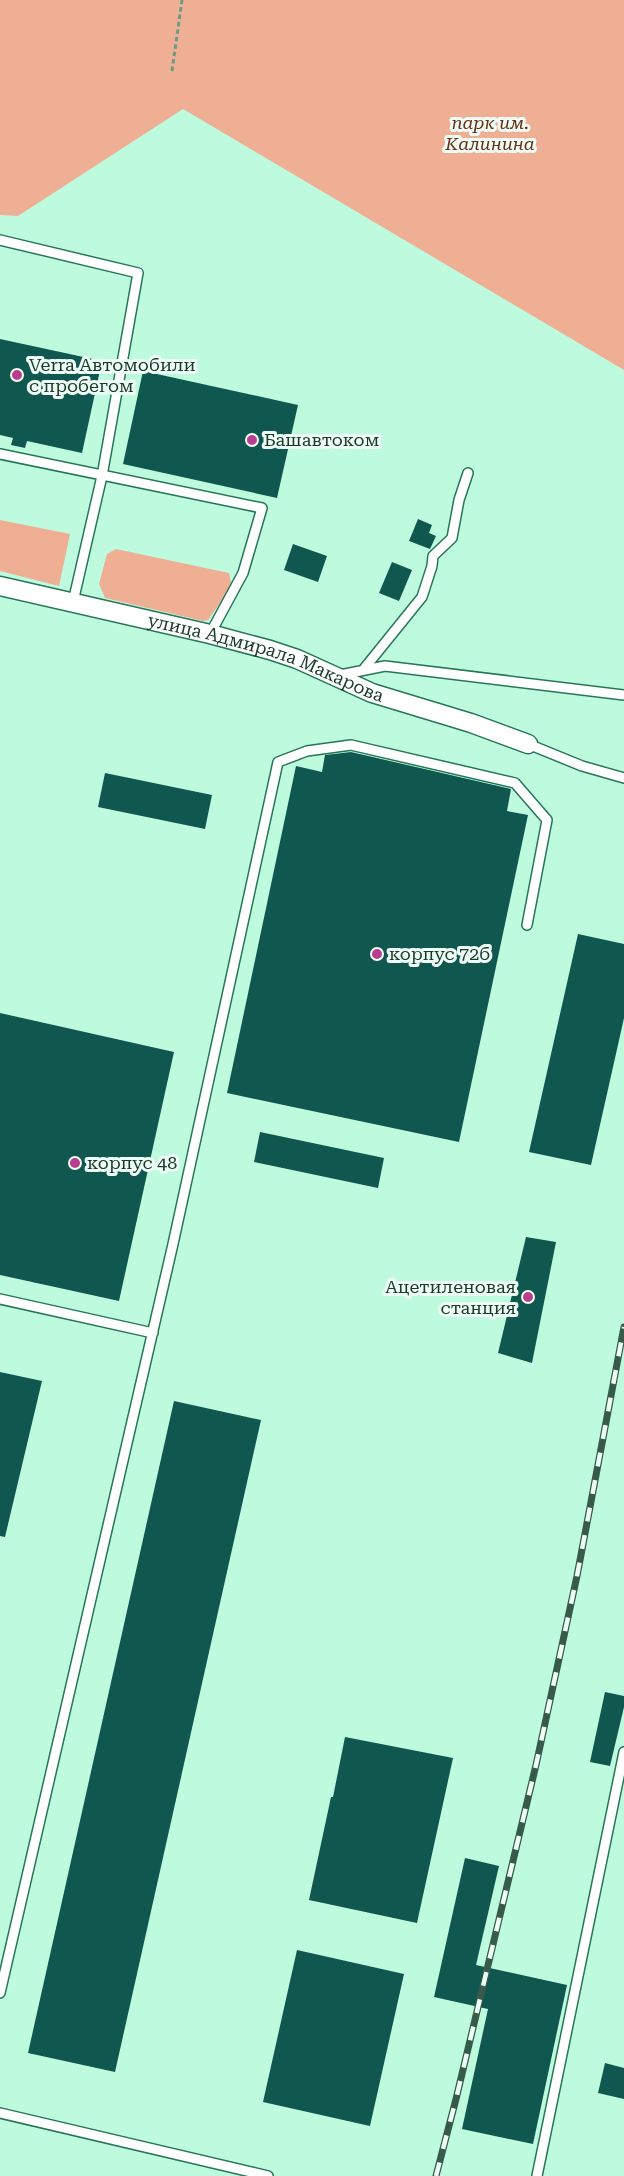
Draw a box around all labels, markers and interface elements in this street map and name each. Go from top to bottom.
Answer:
park label: парк им. Калинина [444,112,535,154]
place label: Verra Автомобили с пробегом [29,354,196,396]
marker: Verra Автомобили с пробегом [10,368,24,382]
place label: Башавтоком [264,429,379,450]
marker: Башавтоком [245,433,259,447]
street label: улица Адмирала Макарова [146,609,387,706]
place label: корпус 72б [389,943,490,964]
marker: корпус 72б [370,947,384,961]
place label: корпус 48 [87,1152,177,1173]
marker: корпус 48 [68,1156,82,1170]
place label: Ацетиленовая станция [385,1276,516,1318]
marker: Ацетиленовая станция [521,1290,535,1304]

